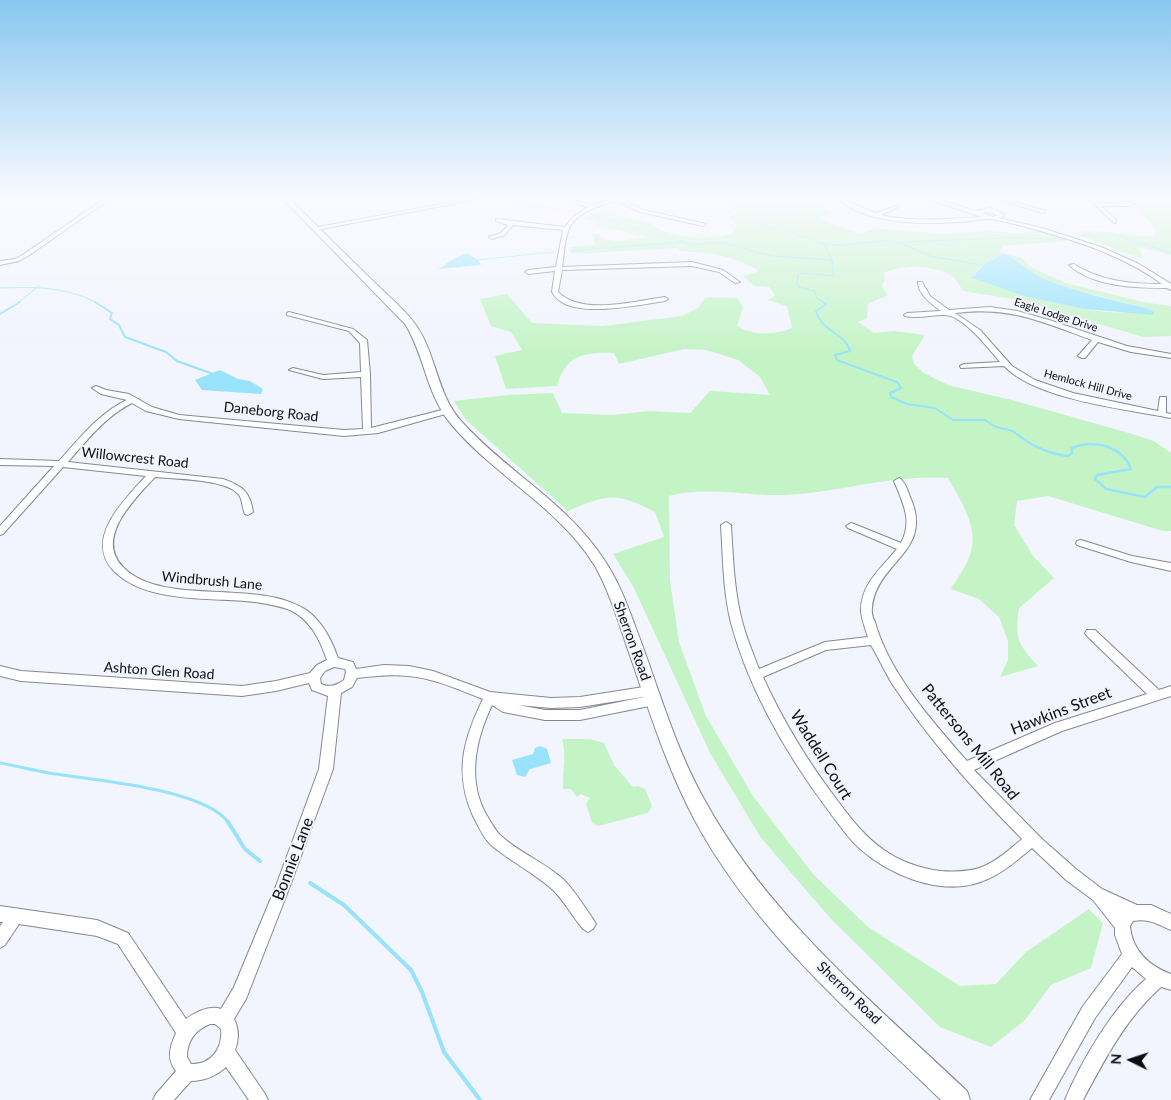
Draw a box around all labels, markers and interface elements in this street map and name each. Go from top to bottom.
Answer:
street label: Eagle Lodge Drive [1013,295,1099,335]
street label: Hemlock Hill Drive [1042,367,1134,403]
street label: Daneborg Road [223,399,319,425]
street label: Willowcrest Road [81,444,189,472]
street label: Windbrush Lane [161,568,263,594]
street label: Sherron Road [610,599,654,683]
street label: Ashton Glen Road [103,659,215,683]
street label: Pattersons Mill Road [917,680,1023,804]
street label: Hawkins Street [1008,683,1114,739]
street label: Waddell Court [786,707,856,803]
street label: Bonnie Lane [268,815,318,903]
street label: Sherron Road [813,958,885,1028]
north arrow [1106,1035,1156,1085]
text: N [1107,1053,1124,1065]

